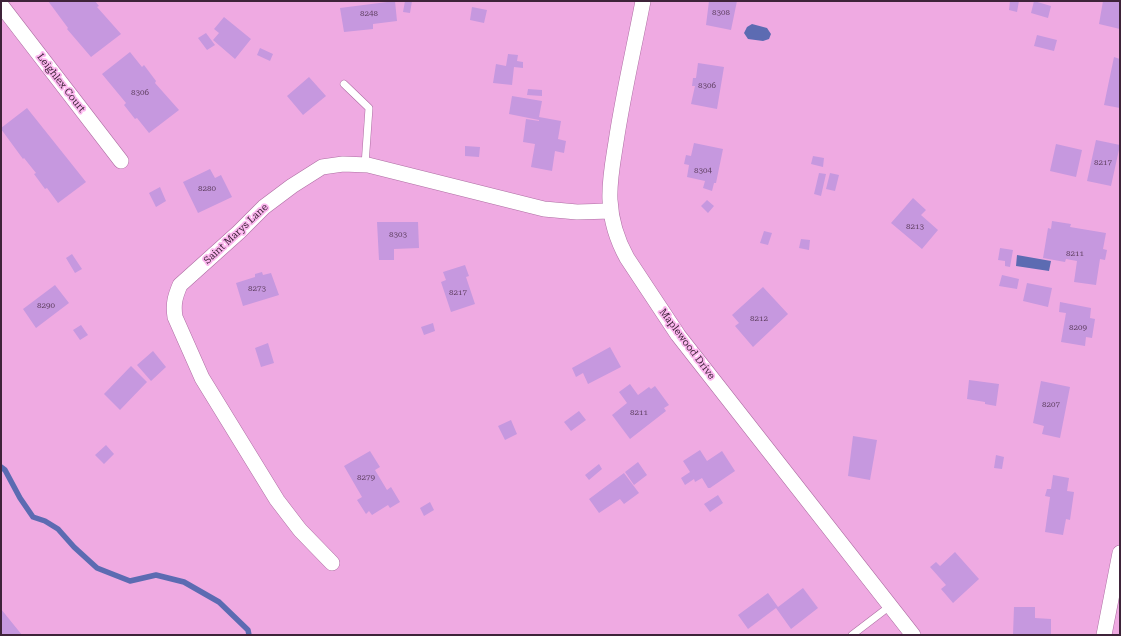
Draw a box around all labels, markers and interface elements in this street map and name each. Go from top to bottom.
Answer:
house number: 8308 [712,8,730,18]
house number: 8248 [360,9,378,19]
street label: Leighlex Court [34,51,88,115]
house number: 8306 [698,81,716,91]
house number: 8306 [131,88,149,98]
house number: 8217 [1094,158,1112,168]
house number: 8304 [694,166,712,176]
house number: 8280 [198,184,216,194]
street label: Saint Marys Lane [201,201,271,267]
house number: 8213 [906,222,924,232]
house number: 8303 [389,230,407,240]
house number: 8211 [1066,249,1084,259]
house number: 8273 [248,284,266,294]
house number: 8217 [449,288,467,298]
house number: 8290 [37,301,55,311]
street label: Maplewood Drive [657,306,717,382]
house number: 8212 [750,314,768,324]
house number: 8209 [1069,323,1087,333]
house number: 8207 [1042,400,1060,410]
house number: 8211 [630,408,648,418]
house number: 8279 [357,473,375,483]

